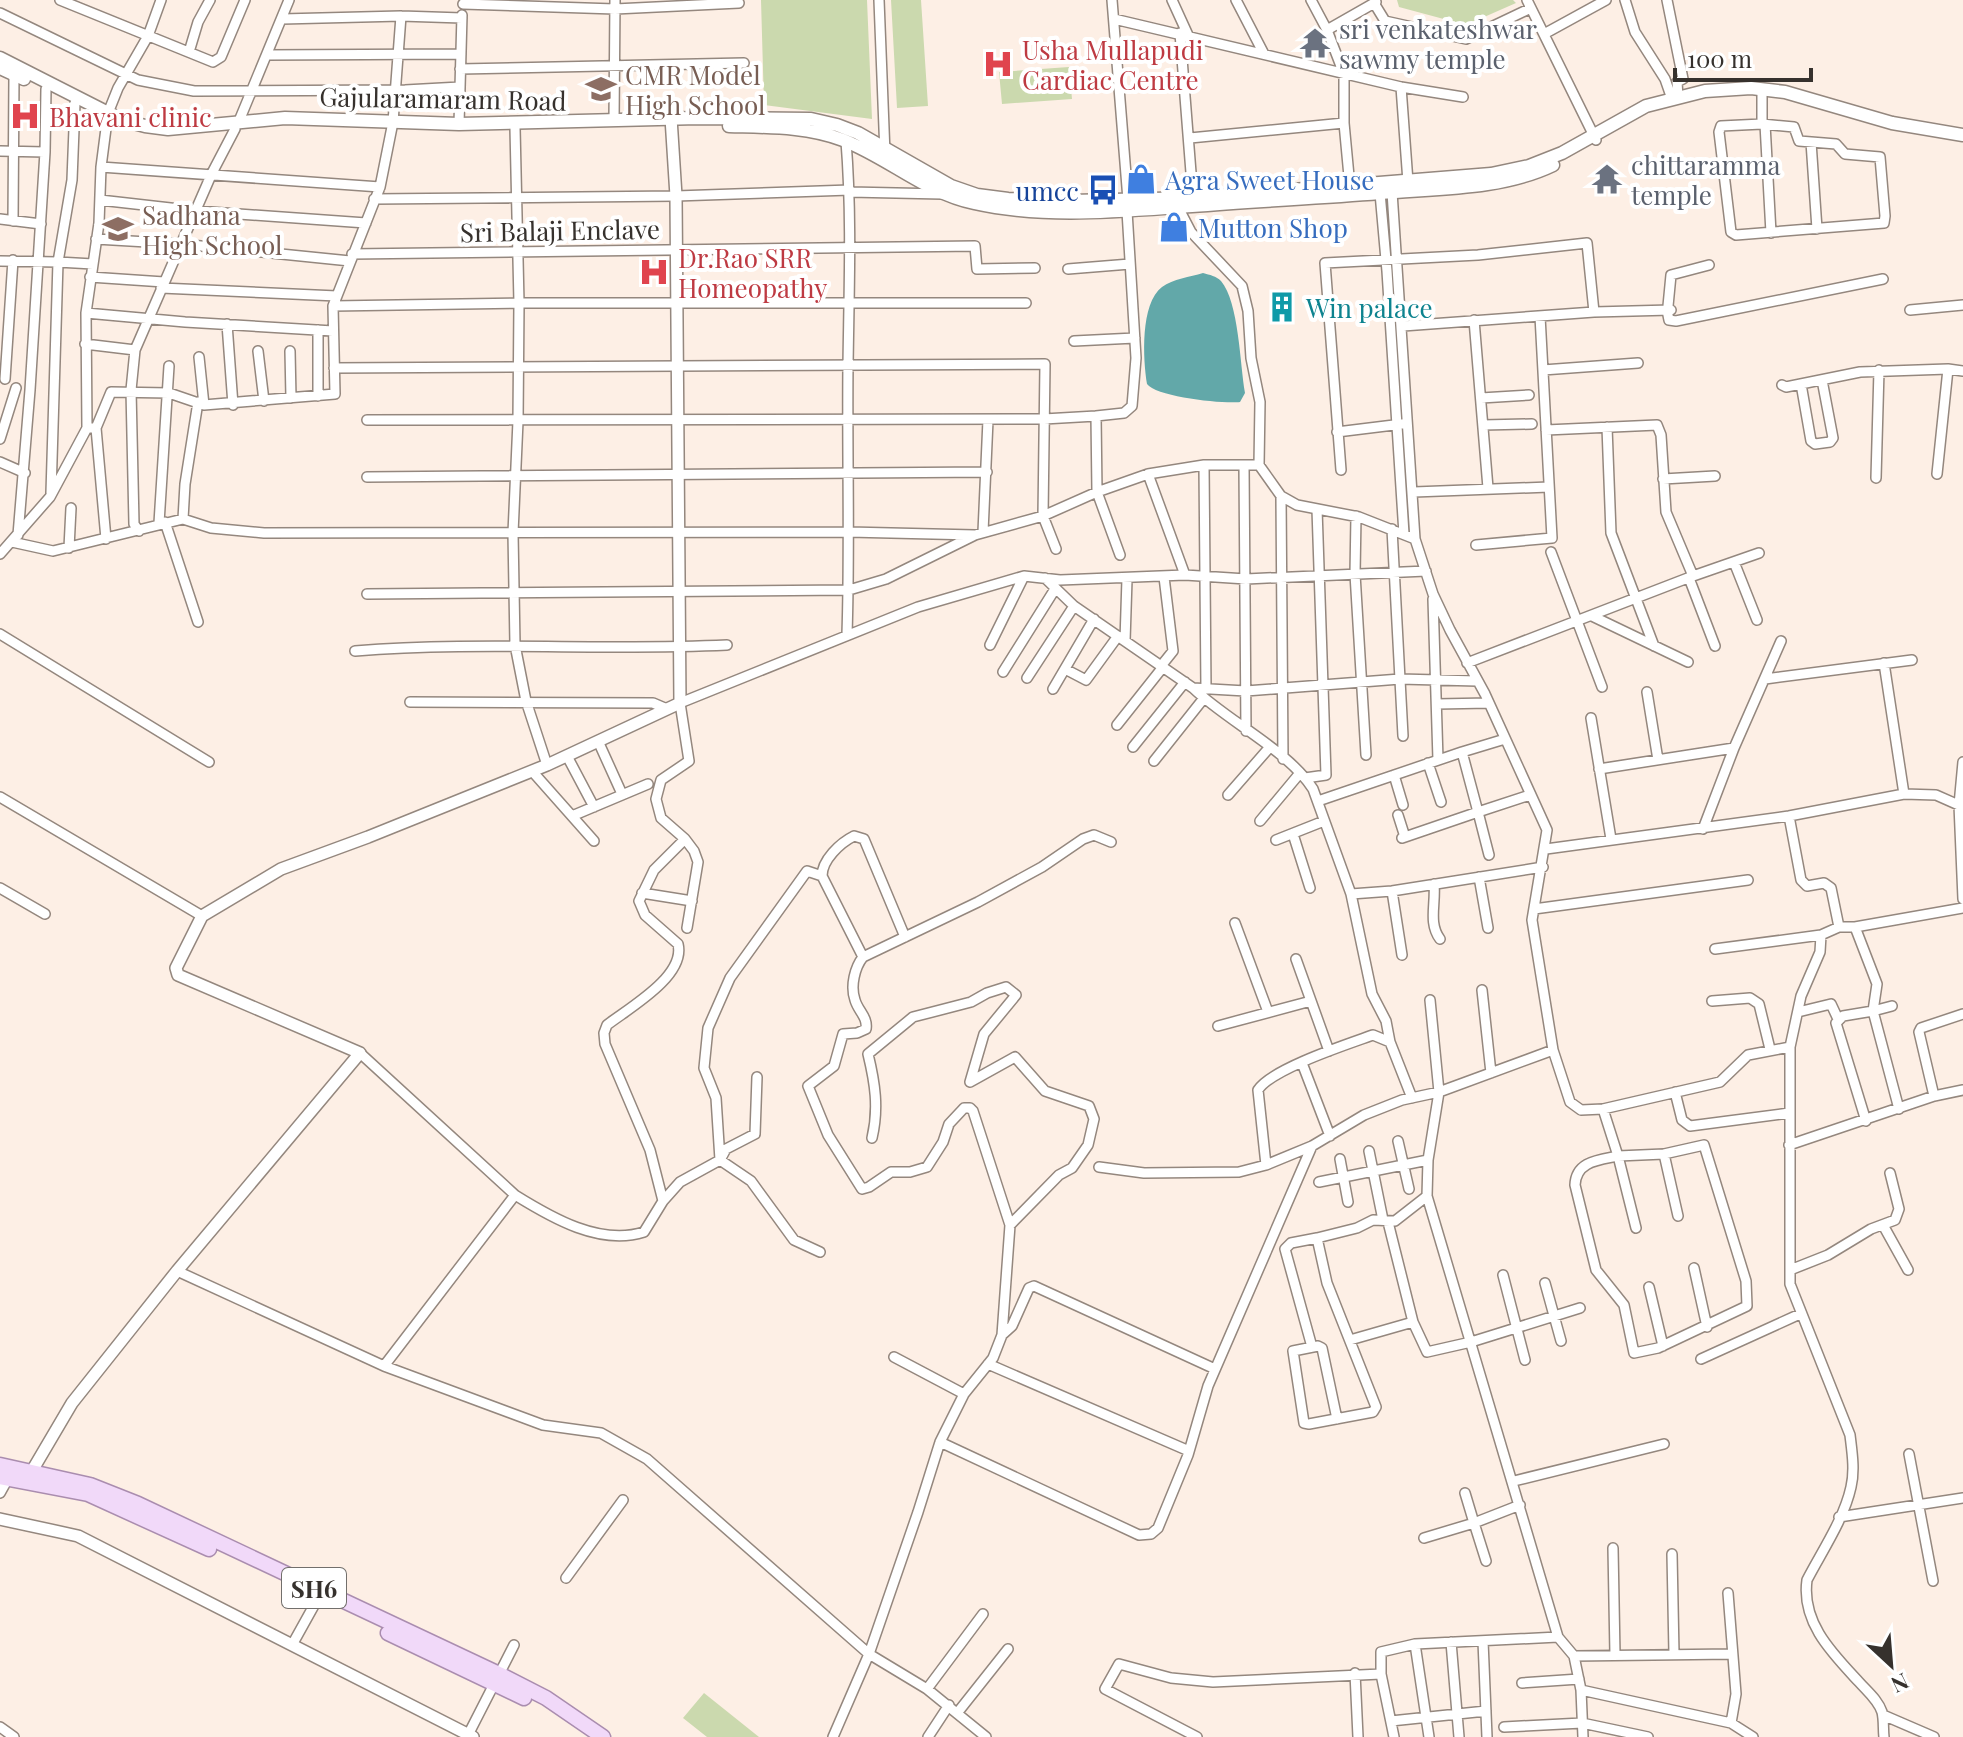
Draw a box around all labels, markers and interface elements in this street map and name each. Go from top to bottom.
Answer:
place label: sri venkateshwar sawmy temple [1339,11,1538,76]
temple icon: sri venkateshwar sawmy temple [1298,26,1332,60]
place label: Usha Mullapudi Cardiac Centre [1022,32,1204,97]
scale bar [1675,32,1811,82]
text: 100 m [1687,42,1752,74]
hospital icon: Usha Mullapudi Cardiac Centre [981,47,1015,81]
place label: CMR Model High School [625,57,765,122]
school or university icon: CMR Model High School [584,72,618,106]
street label: Gajularamaram Road [319,78,567,118]
hospital icon: Bhavani clinic [8,99,42,133]
place label: Bhavani clinic [49,99,212,134]
place label: chittaramma temple [1631,147,1781,212]
shop icon: Agra Sweet House [1124,162,1158,196]
place label: Agra Sweet House [1164,162,1375,197]
temple icon: chittaramma temple [1590,162,1624,196]
place label: umcc [1016,173,1079,208]
bus stop icon: umcc [1086,173,1120,207]
place label: Sadhana High School [142,197,282,262]
shop icon: Mutton Shop [1157,210,1191,244]
place label: Mutton Shop [1198,210,1348,245]
street label: Sri Balaji Enclave [460,211,660,249]
school or university icon: Sadhana High School [101,212,135,246]
place label: Dr.Rao SRR Homeopathy [678,240,827,305]
hospital icon: Dr.Rao SRR Homeopathy [637,255,671,289]
building icon: Win palace [1265,290,1299,324]
place label: Win palace [1305,290,1433,325]
road number: SH6 [282,1568,346,1608]
north arrow [1851,1625,1931,1705]
text: N [1886,1667,1914,1701]

